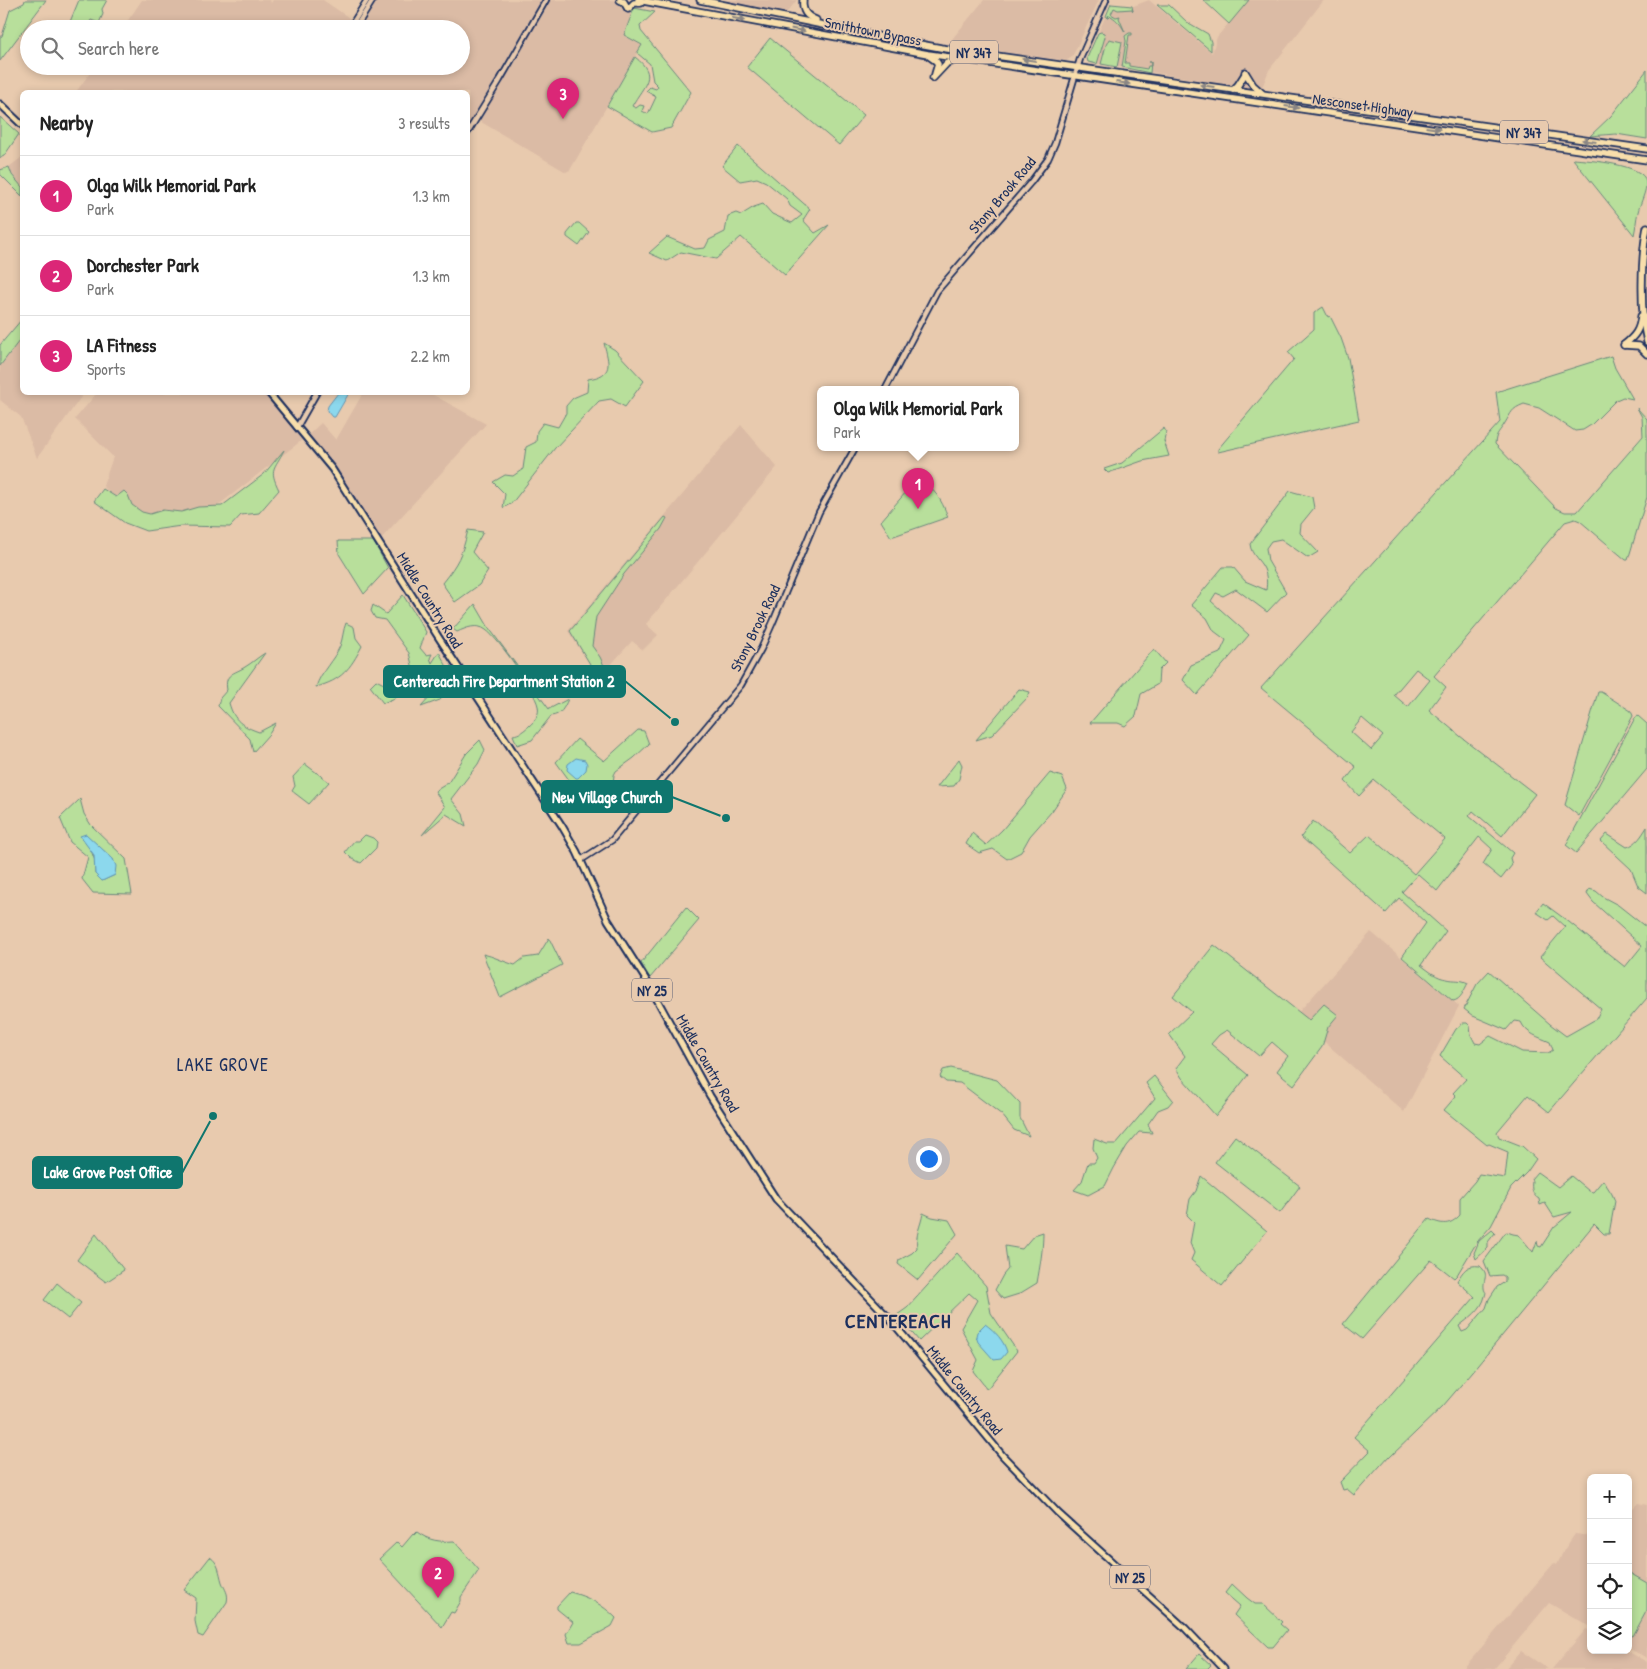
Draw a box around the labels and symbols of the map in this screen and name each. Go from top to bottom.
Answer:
street label: Smithtown Bypass [823,11,923,51]
one-way arrow [731,15,747,23]
one-way arrow [790,26,806,34]
road number: NY 347 [950,41,998,64]
one-way arrow [1021,56,1037,64]
pin: 3 [547,78,579,119]
one-way arrow [1115,79,1131,87]
one-way arrow [1198,82,1214,90]
street label: Nesconset Highway [1311,88,1415,122]
one-way arrow [1284,104,1300,112]
road number: NY 347 [1500,120,1548,144]
one-way arrow [1425,124,1441,132]
one-way arrow [1580,137,1596,145]
street label: Stony Brook Road [964,152,1040,238]
pin: 1 [902,468,934,509]
street label: Middle Country Road [392,548,468,652]
street label: Stony Brook Road [725,581,785,675]
callout: Centereach Fire Department Station 2 [384,666,625,697]
text: Centereach Fire Department Station 2 [394,670,615,693]
callout: New Village Church [542,781,672,812]
text: New Village Church [552,786,662,809]
road number: NY 25 [632,978,672,1002]
street label: Middle Country Road [671,1010,745,1116]
district label: LAKE GROVE [177,1052,269,1077]
your location [916,1146,942,1172]
callout: Lake Grove Post Office [33,1157,182,1188]
text: Lake Grove Post Office [44,1161,173,1183]
district label: CENTEREACH [845,1307,951,1334]
street label: Middle Country Road [922,1341,1008,1439]
pin: 2 [422,1557,454,1598]
road number: NY 25 [1110,1565,1150,1588]

